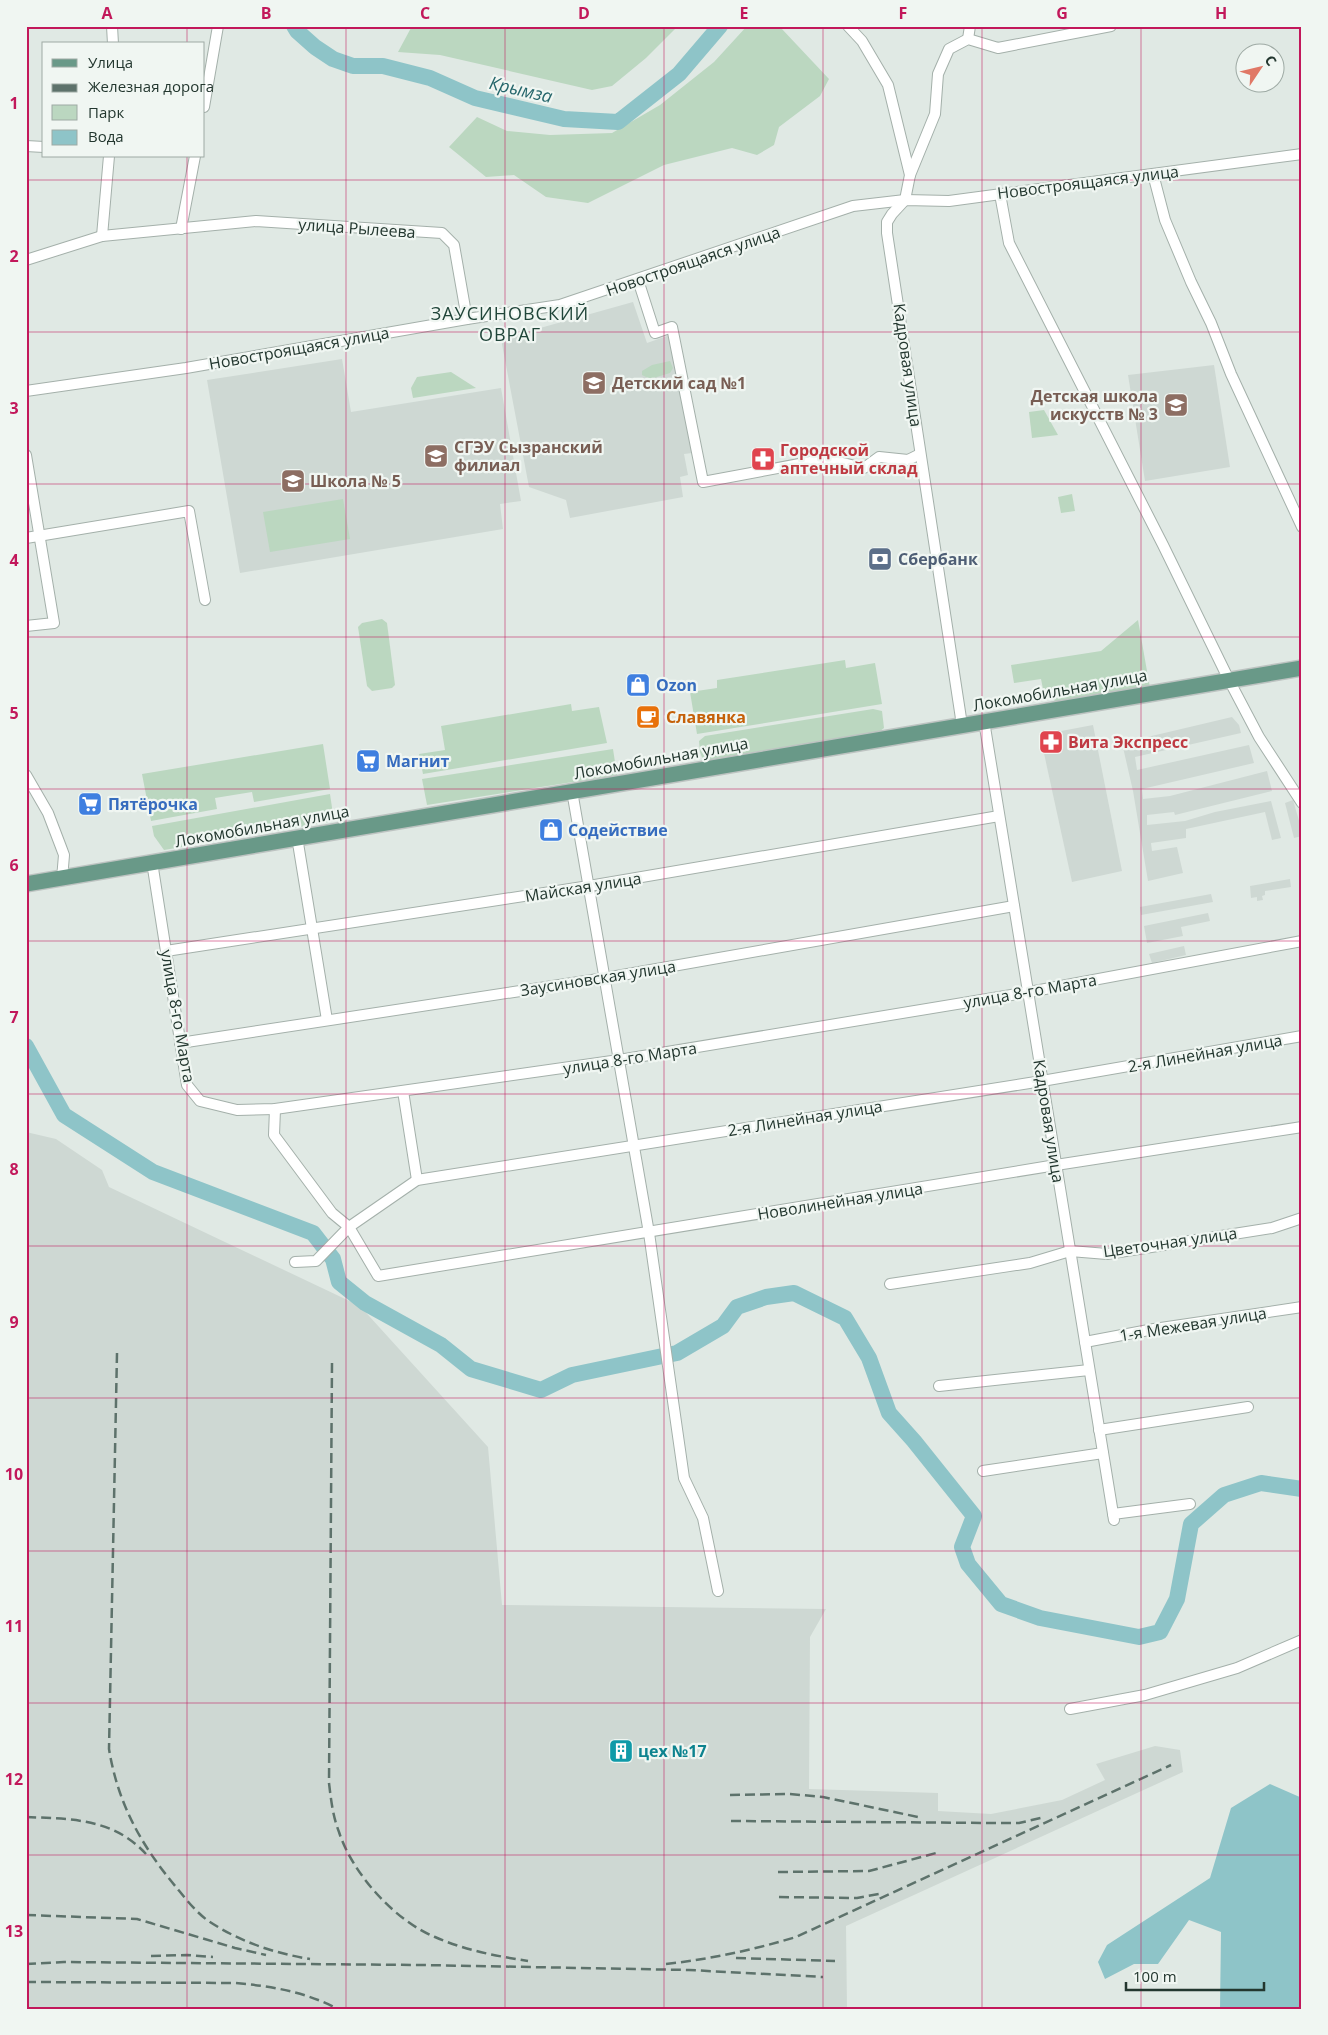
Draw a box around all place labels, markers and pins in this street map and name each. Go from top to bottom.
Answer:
school or university icon: Детский сад №1 [581,370,607,396]
place label: Детский сад №1 [612,372,746,394]
place label: Детская школа искусств № 3 [1031,385,1158,425]
school or university icon: Детская школа искусств № 3 [1163,392,1189,418]
place label: СГЭУ Сызранский филиал [454,436,603,476]
place label: Городской аптечный склад [780,439,918,479]
school or university icon: СГЭУ Сызранский филиал [423,443,449,469]
pharmacy icon: Городской аптечный склад [750,446,776,472]
school or university icon: Школа № 5 [280,468,306,494]
place label: Школа № 5 [310,470,401,492]
bank icon: Сбербанк [867,546,893,572]
place label: Сбербанк [898,548,978,570]
shop icon: Ozon [625,672,651,698]
place label: Ozon [656,674,697,696]
cafe icon: Славянка [635,704,661,730]
place label: Славянка [666,706,746,728]
pharmacy icon: Вита Экспресс [1038,729,1064,755]
place label: Вита Экспресс [1068,731,1188,753]
supermarket icon: Магнит [355,748,381,774]
place label: Магнит [386,750,450,772]
supermarket icon: Пятёрочка [77,791,103,817]
place label: Пятёрочка [108,793,198,815]
shop icon: Содействие [538,817,564,843]
place label: Содействие [568,819,668,841]
building icon: цех №17 [608,1738,634,1764]
place label: цех №17 [638,1740,707,1762]

